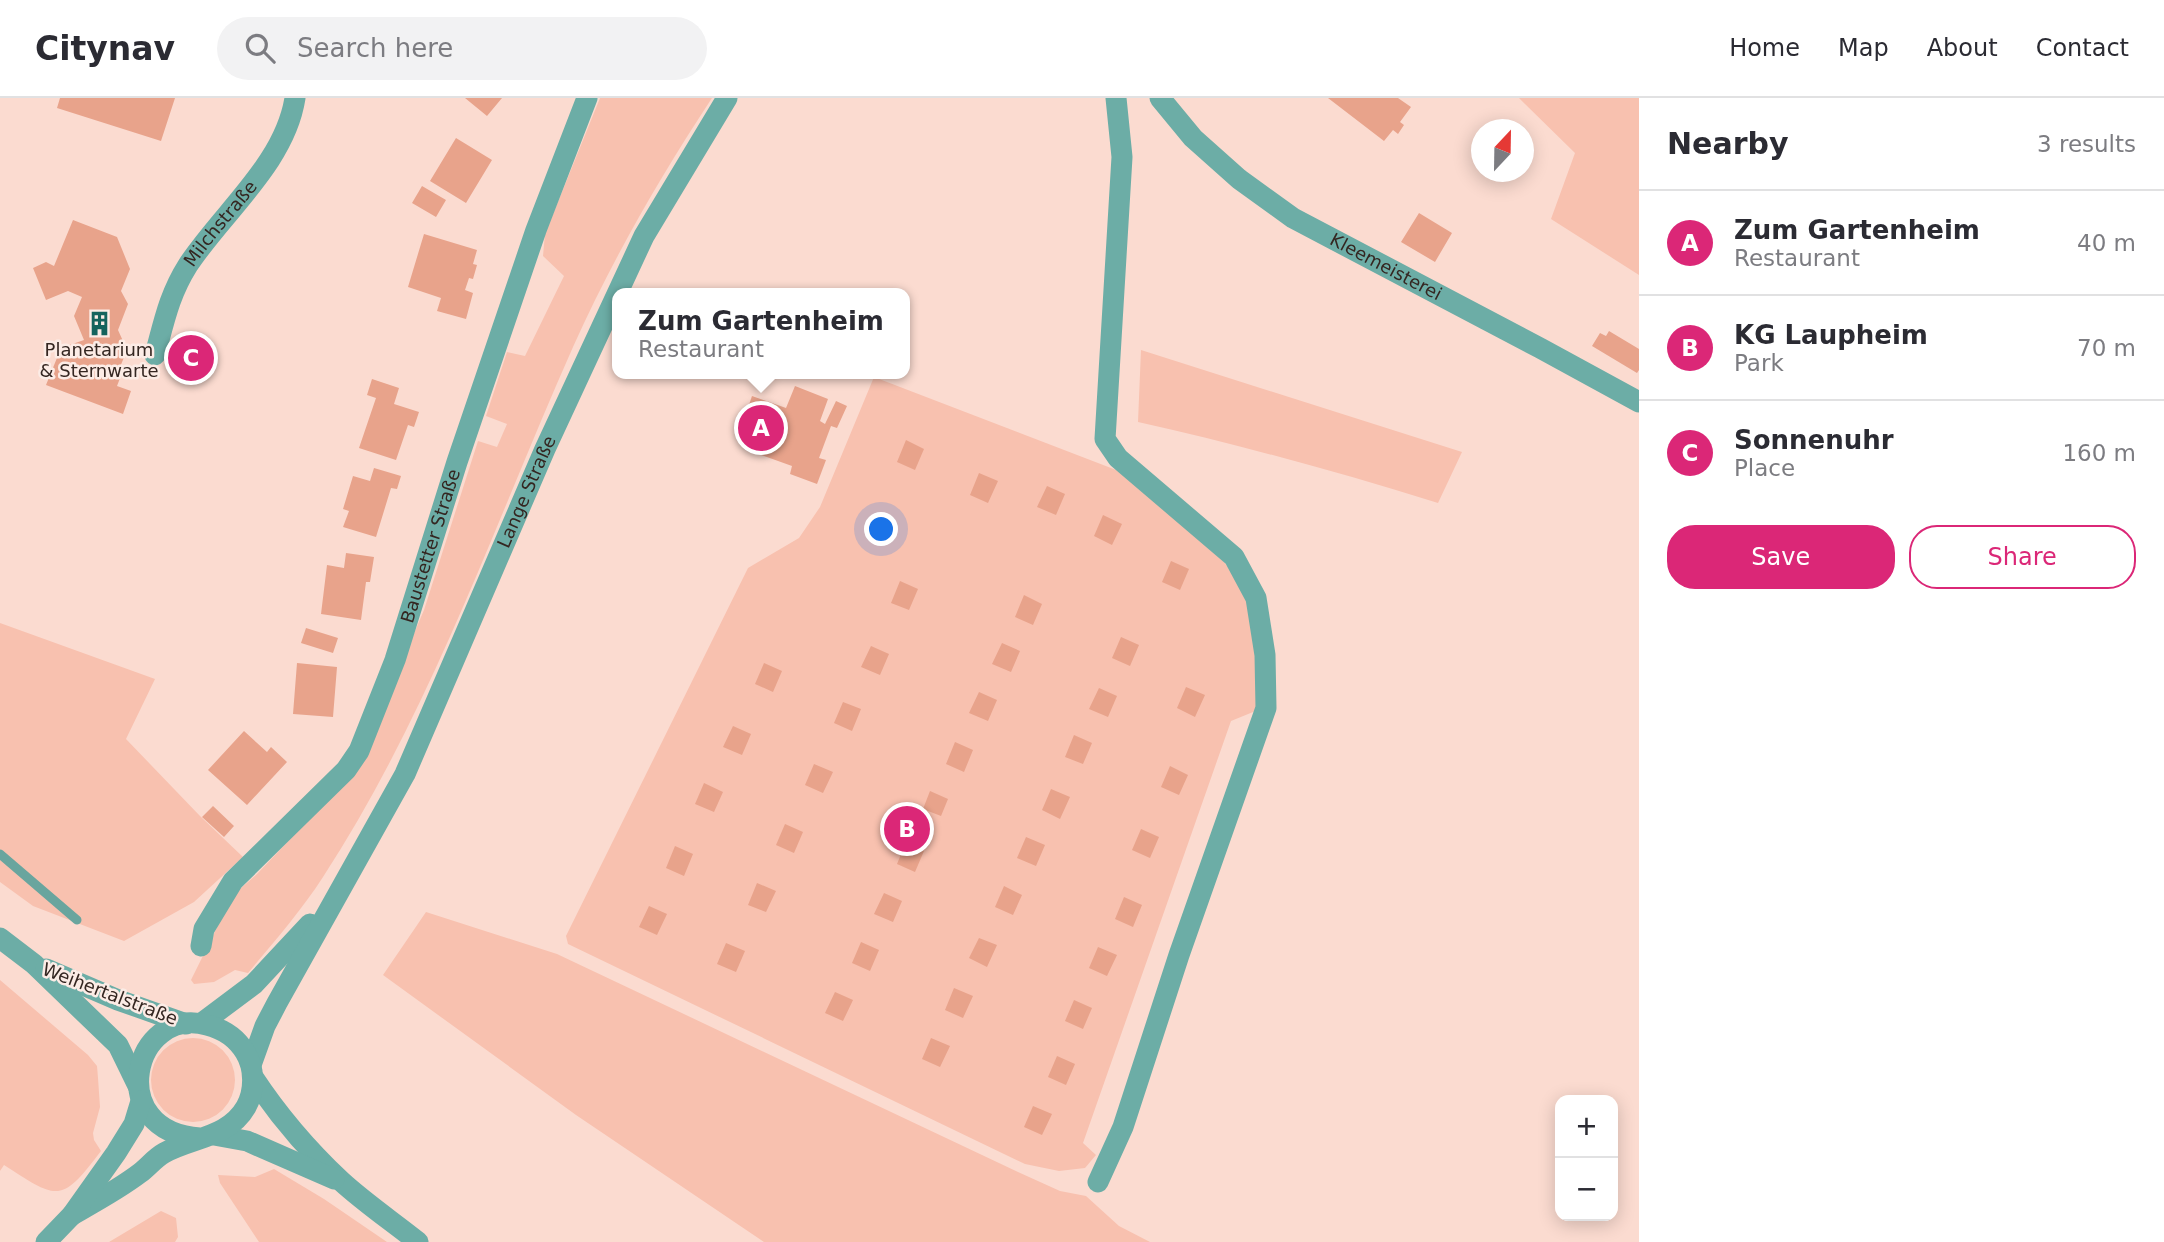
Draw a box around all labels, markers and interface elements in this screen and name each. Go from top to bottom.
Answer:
search box [217,17,707,80]
text: Citynav [35,29,175,68]
icon: search [241,29,279,67]
text: Search here [297,33,453,63]
text: Home [1729,34,1800,62]
text: Map [1838,34,1889,62]
text: About [1927,34,1998,62]
text: Contact [2036,34,2129,62]
north arrow [1471,119,1534,182]
text: Nearby [1667,126,1789,161]
text: 3 results [2037,131,2136,157]
street label: Milchstraße [179,176,261,270]
text: Zum Gartenheim [1734,215,1980,245]
street label: Kleemeisterei [1327,228,1446,304]
text: A [1681,230,1699,256]
text: 40 m [2077,230,2136,256]
text: Restaurant [1734,245,1860,271]
popup [612,288,910,379]
text: Zum Gartenheim [638,306,884,336]
building icon: Planetarium & Sternwarte [85,309,113,337]
text: KG Laupheim [1734,320,1928,350]
pin: C [168,332,214,384]
text: B [1681,335,1699,361]
text: 70 m [2077,335,2136,361]
text: Restaurant [638,336,764,362]
place label: Planetarium & Sternwarte [39,339,159,381]
text: Park [1734,350,1784,376]
pin: A [738,402,784,454]
text: Sonnenuhr [1734,425,1894,455]
street label: Lange Straße [493,432,560,551]
text: C [1682,440,1698,466]
text: 160 m [2062,440,2136,466]
text: Place [1734,455,1795,481]
street label: Baustetter Straße [396,466,464,625]
your location [864,512,898,546]
button: Save [1667,525,1895,589]
button: Share [1909,525,2136,589]
pin: B [884,803,930,855]
street label: Weihertalstraße [40,958,181,1029]
map controls [1555,1095,1618,1221]
button: + [1555,1095,1618,1158]
button: − [1555,1158,1618,1221]

